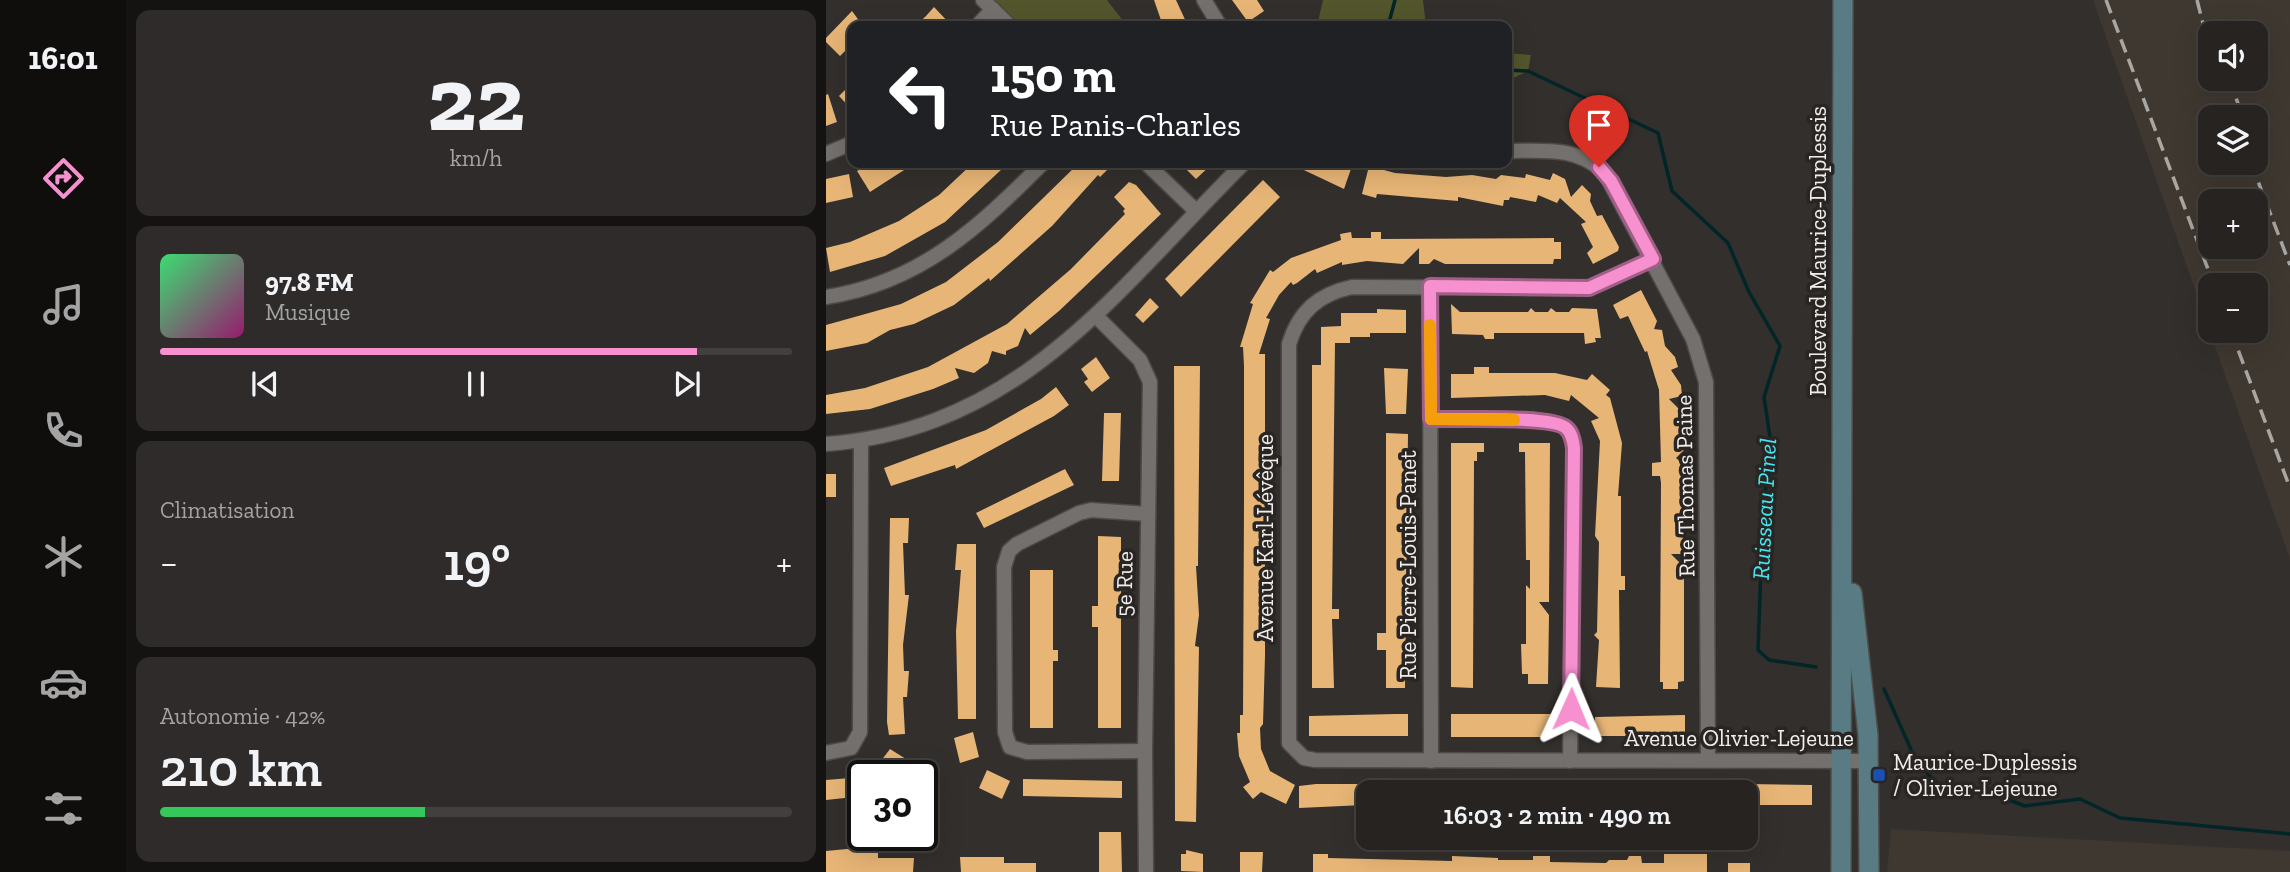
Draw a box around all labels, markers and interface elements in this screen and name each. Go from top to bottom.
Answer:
map controls [2198,21,2268,343]
button: sound [2198,21,2268,91]
text: 16:01 [28,39,98,77]
text: 22 [427,44,525,153]
text: 150 m [990,46,1116,105]
icon: left [875,49,966,140]
pin [1569,95,1629,167]
button: layers [2198,105,2268,175]
text: Rue Panis-Charles [990,106,1241,144]
icon: arrive [1580,106,1618,144]
street label: Boulevard Maurice-Duplessis [1804,106,1832,396]
text: km/h [450,144,502,172]
icon: directions [39,154,88,203]
button: + [2198,189,2268,259]
text: 97.8 FM [265,266,354,298]
button: − [2198,273,2268,343]
icon: music [39,280,88,329]
text: Musique [265,298,350,326]
icon: previous [246,365,284,403]
icon: pause [457,365,495,403]
icon: next [668,365,706,403]
street label: Rue Thomas Paine [1669,395,1701,577]
icon: phone [39,406,88,455]
street label: Avenue Karl-Lévêque [1251,434,1279,642]
water label: Ruisseau Pinel [1746,437,1782,581]
street label: Rue Pierre-Louis-Panet [1394,450,1422,680]
text: Climatisation [160,496,294,524]
text: 19° [443,531,511,593]
icon: climate [39,532,88,581]
text: − [160,540,178,586]
text: + [776,540,792,586]
street label: 5e Rue [1109,551,1139,617]
icon: car [39,658,88,707]
position arrow [1534,672,1608,746]
text: Autonomie · 42% [160,702,325,730]
street label: Avenue Olivier-Lejeune [1624,724,1854,752]
text: 210 km [160,737,322,799]
place label: Maurice-Duplessis / Olivier-Lejeune [1893,748,2077,802]
speed limit sign: 30 [847,760,938,851]
marker: Maurice-Duplessis / Olivier-Lejeune [1871,767,1887,783]
icon: filters [39,784,88,833]
text: 16:03 · 2 min · 490 m [1443,799,1671,831]

